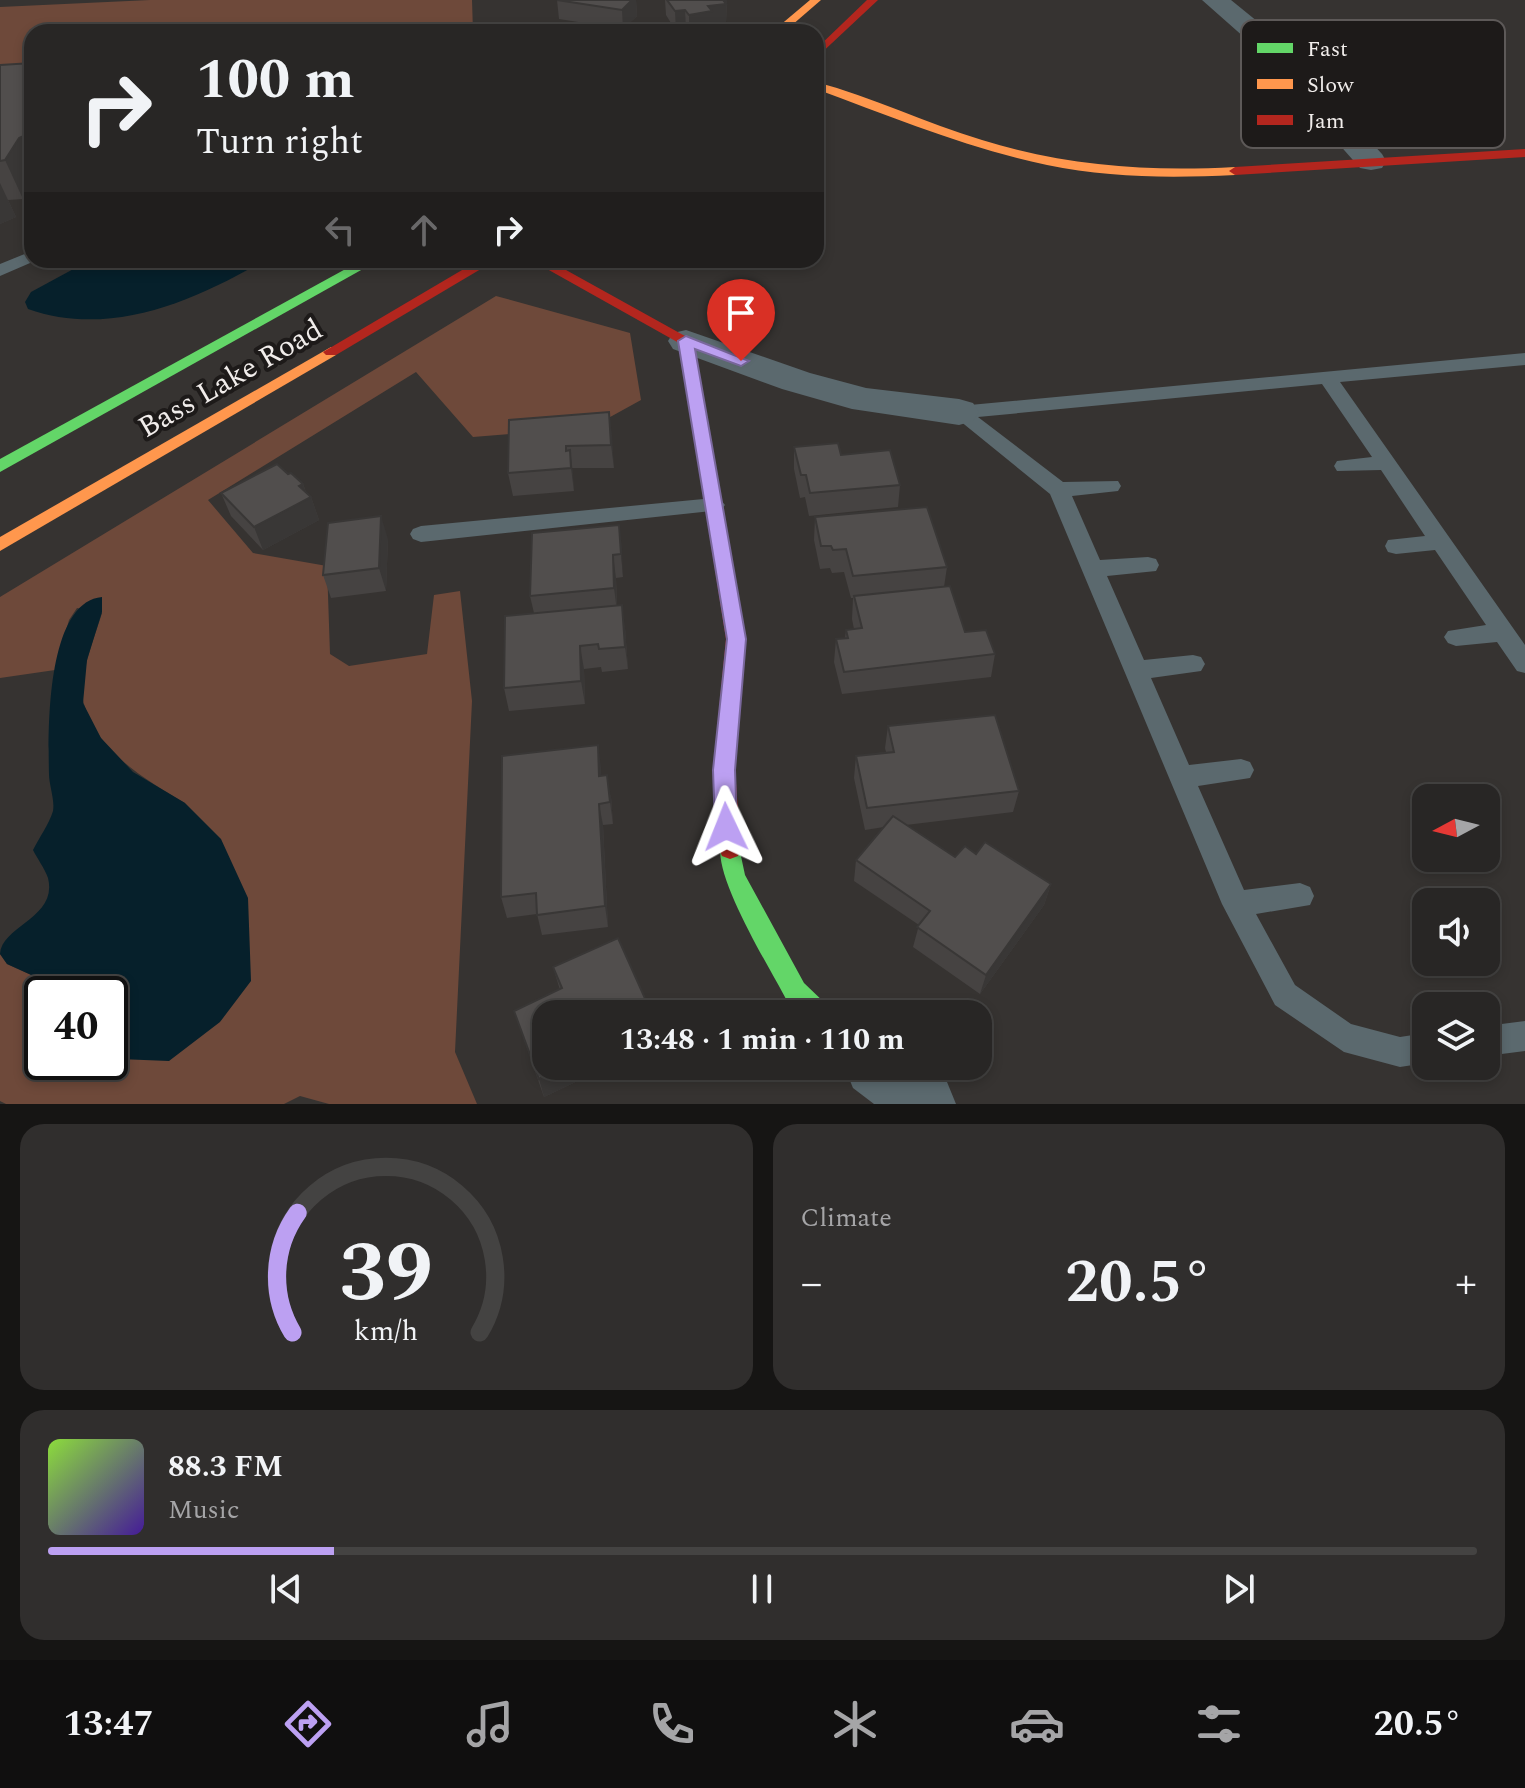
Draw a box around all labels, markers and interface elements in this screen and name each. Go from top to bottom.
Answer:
legend [1241,20,1505,148]
text: Fast [1307,33,1348,66]
text: 100 m [196,38,355,123]
icon: right [64,56,168,160]
text: Slow [1307,69,1355,102]
text: Jam [1307,105,1345,138]
text: Turn right [196,115,363,170]
icon: left [318,208,362,252]
icon: ahead [402,208,446,252]
icon: right [486,208,530,252]
pin [707,279,775,361]
icon: arrive [719,291,763,335]
street label: Bass Lake Road [129,307,332,450]
north arrow [1412,784,1500,872]
map controls [1412,784,1500,1080]
position arrow [684,785,768,869]
button: sound [1412,888,1500,976]
speed limit sign: 40 [24,976,128,1080]
button: layers [1412,992,1500,1080]
text: 13:48 · 1 min · 110 m [619,1017,905,1063]
text: Climate [801,1198,892,1238]
text: 39 [340,1211,433,1338]
text: 20.5° [1065,1237,1212,1329]
text: − [801,1250,823,1317]
text: + [1455,1250,1477,1317]
text: km/h [354,1310,418,1353]
text: 88.3 FM [168,1444,283,1490]
text: Music [168,1490,239,1530]
icon: previous [264,1567,308,1611]
icon: pause [740,1567,784,1611]
icon: next [1217,1567,1261,1611]
icon: directions [280,1696,336,1752]
icon: music [462,1696,518,1752]
icon: phone [644,1696,700,1752]
icon: climate [827,1696,883,1752]
icon: car [1009,1696,1065,1752]
icon: filters [1191,1696,1247,1752]
text: 13:47 [63,1697,154,1752]
text: 20.5° [1374,1697,1462,1752]

